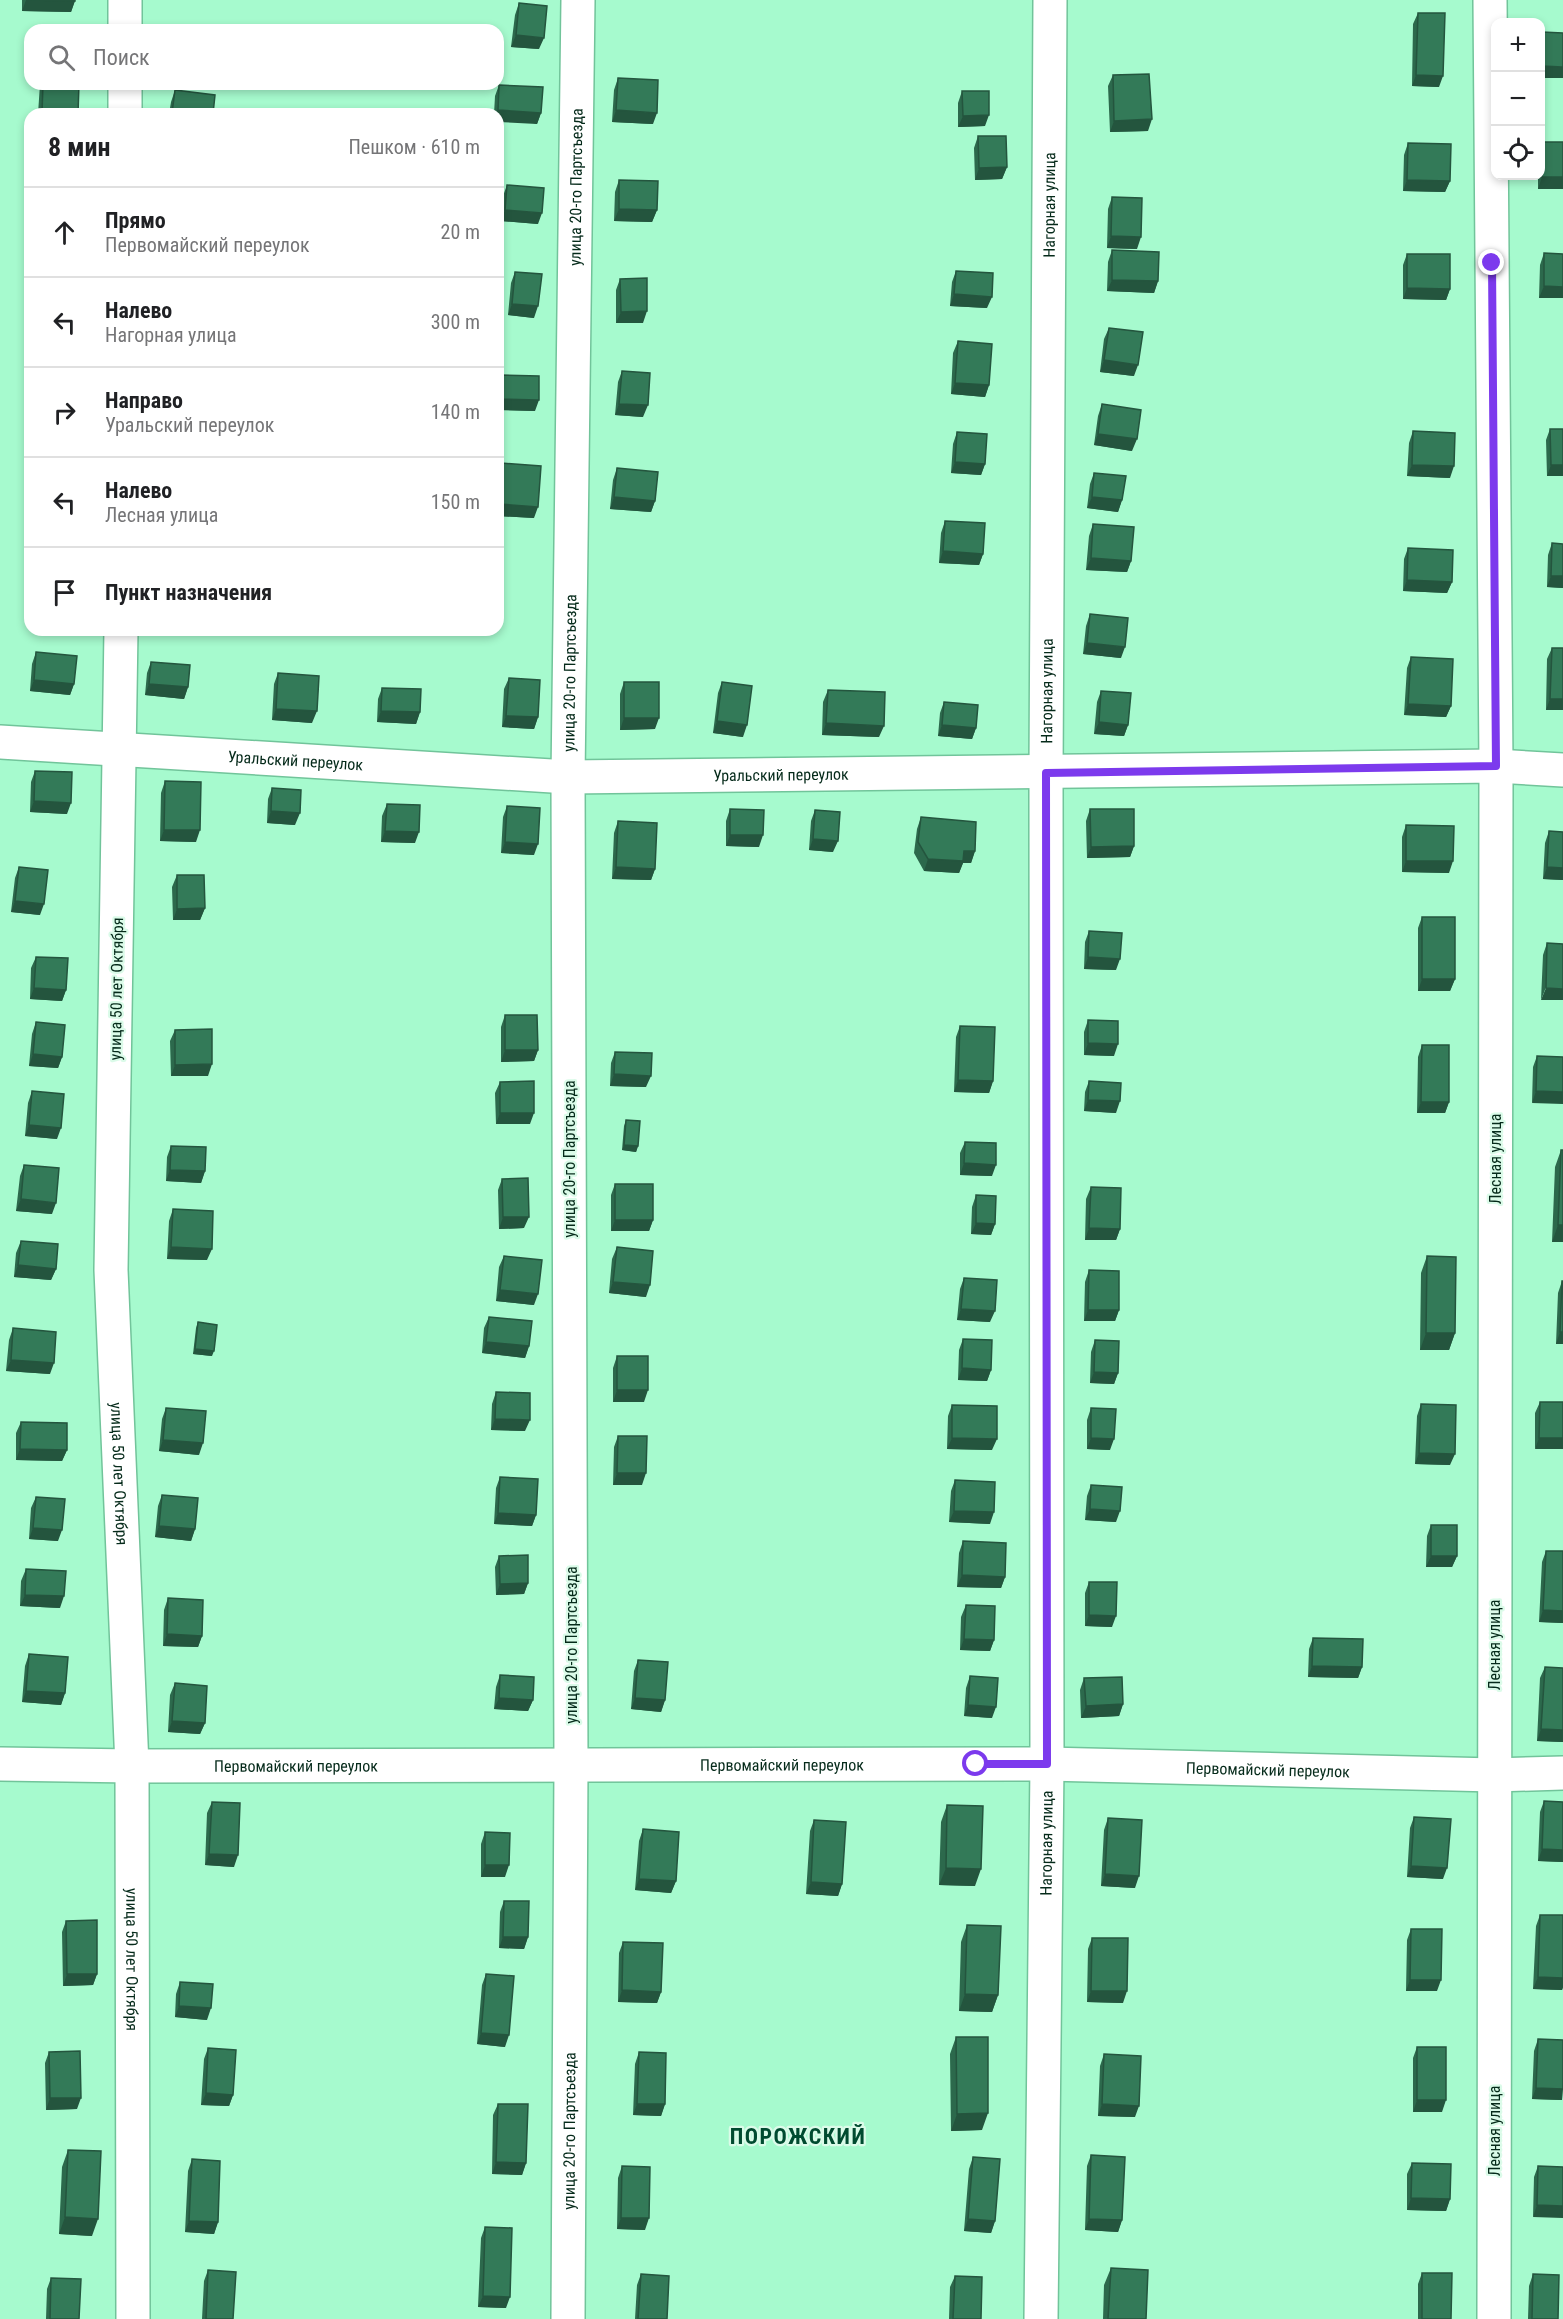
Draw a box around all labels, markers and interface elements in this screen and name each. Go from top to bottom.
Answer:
map controls [1491,18,1545,180]
button: + [1491,18,1545,72]
search box [24,24,504,90]
icon: search [45,41,78,74]
text: Поиск [93,45,150,70]
button: − [1491,72,1545,126]
street label: улица 20-го Партсъезда [566,108,587,266]
button: locate [1491,126,1545,180]
text: 8 мин [48,132,110,162]
text: Пешком · 610 m [348,135,480,159]
street label: Нагорная улица [1040,152,1059,258]
text: Прямо [105,208,166,233]
icon: ahead [48,216,81,249]
text: 20 m [441,220,480,244]
text: Первомайский переулок [105,233,310,257]
route end [1478,249,1504,275]
text: Налево [105,298,172,323]
icon: left [48,306,81,339]
text: 300 m [431,310,480,334]
text: Нагорная улица [105,323,237,347]
text: Направо [105,388,183,413]
icon: right [48,396,81,429]
text: 140 m [431,400,480,424]
text: Уральский переулок [105,413,274,437]
text: Налево [105,478,172,503]
icon: left [48,486,81,519]
text: 150 m [431,490,480,514]
text: Лесная улица [105,503,218,527]
icon: arrive [48,576,81,609]
text: Пункт назначения [105,580,272,605]
street label: улица 20-го Партсъезда [559,594,580,752]
street label: Нагорная улица [1037,638,1057,744]
street label: Уральский переулок [227,747,364,774]
street label: Уральский переулок [713,765,849,785]
street label: улица 50 лет Октября [106,917,127,1061]
street label: улица 20-го Партсъезда [560,1080,579,1238]
street label: Лесная улица [1486,1114,1505,1204]
street label: улица 50 лет Октября [107,1402,132,1546]
street label: улица 20-го Партсъезда [562,1566,581,1724]
street label: Лесная улица [1485,1600,1504,1690]
route start [962,1750,988,1776]
street label: Первомайский переулок [700,1755,864,1775]
street label: Первомайский переулок [214,1756,378,1776]
street label: Первомайский переулок [1186,1758,1350,1781]
street label: Нагорная улица [1037,1790,1057,1896]
street label: улица 50 лет Октября [122,1888,141,2031]
street label: улица 20-го Партсъезда [560,2052,579,2210]
street label: Лесная улица [1485,2086,1504,2176]
district label: ПОРОЖСКИЙ [730,2124,866,2149]

